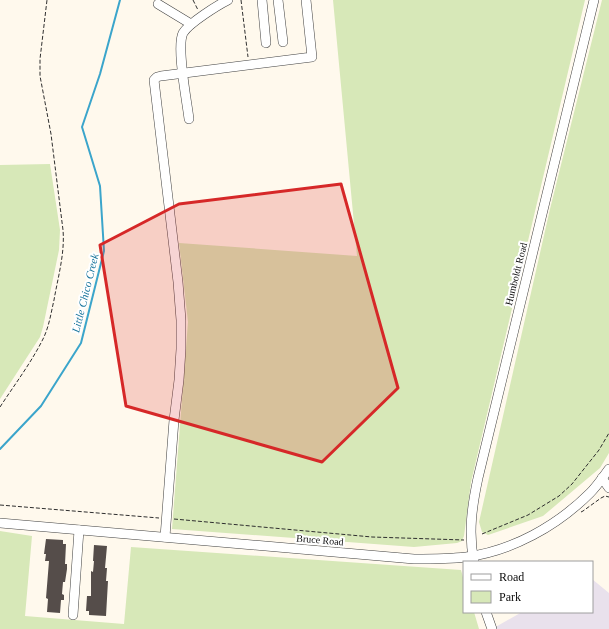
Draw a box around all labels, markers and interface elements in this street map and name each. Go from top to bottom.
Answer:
street label: Humboldt Road [503,242,529,306]
water label: Little Chico Creek [69,251,101,335]
street label: Bruce Road [296,532,344,548]
legend [463,561,593,613]
text: Road [499,570,524,584]
text: Park [499,590,521,604]

